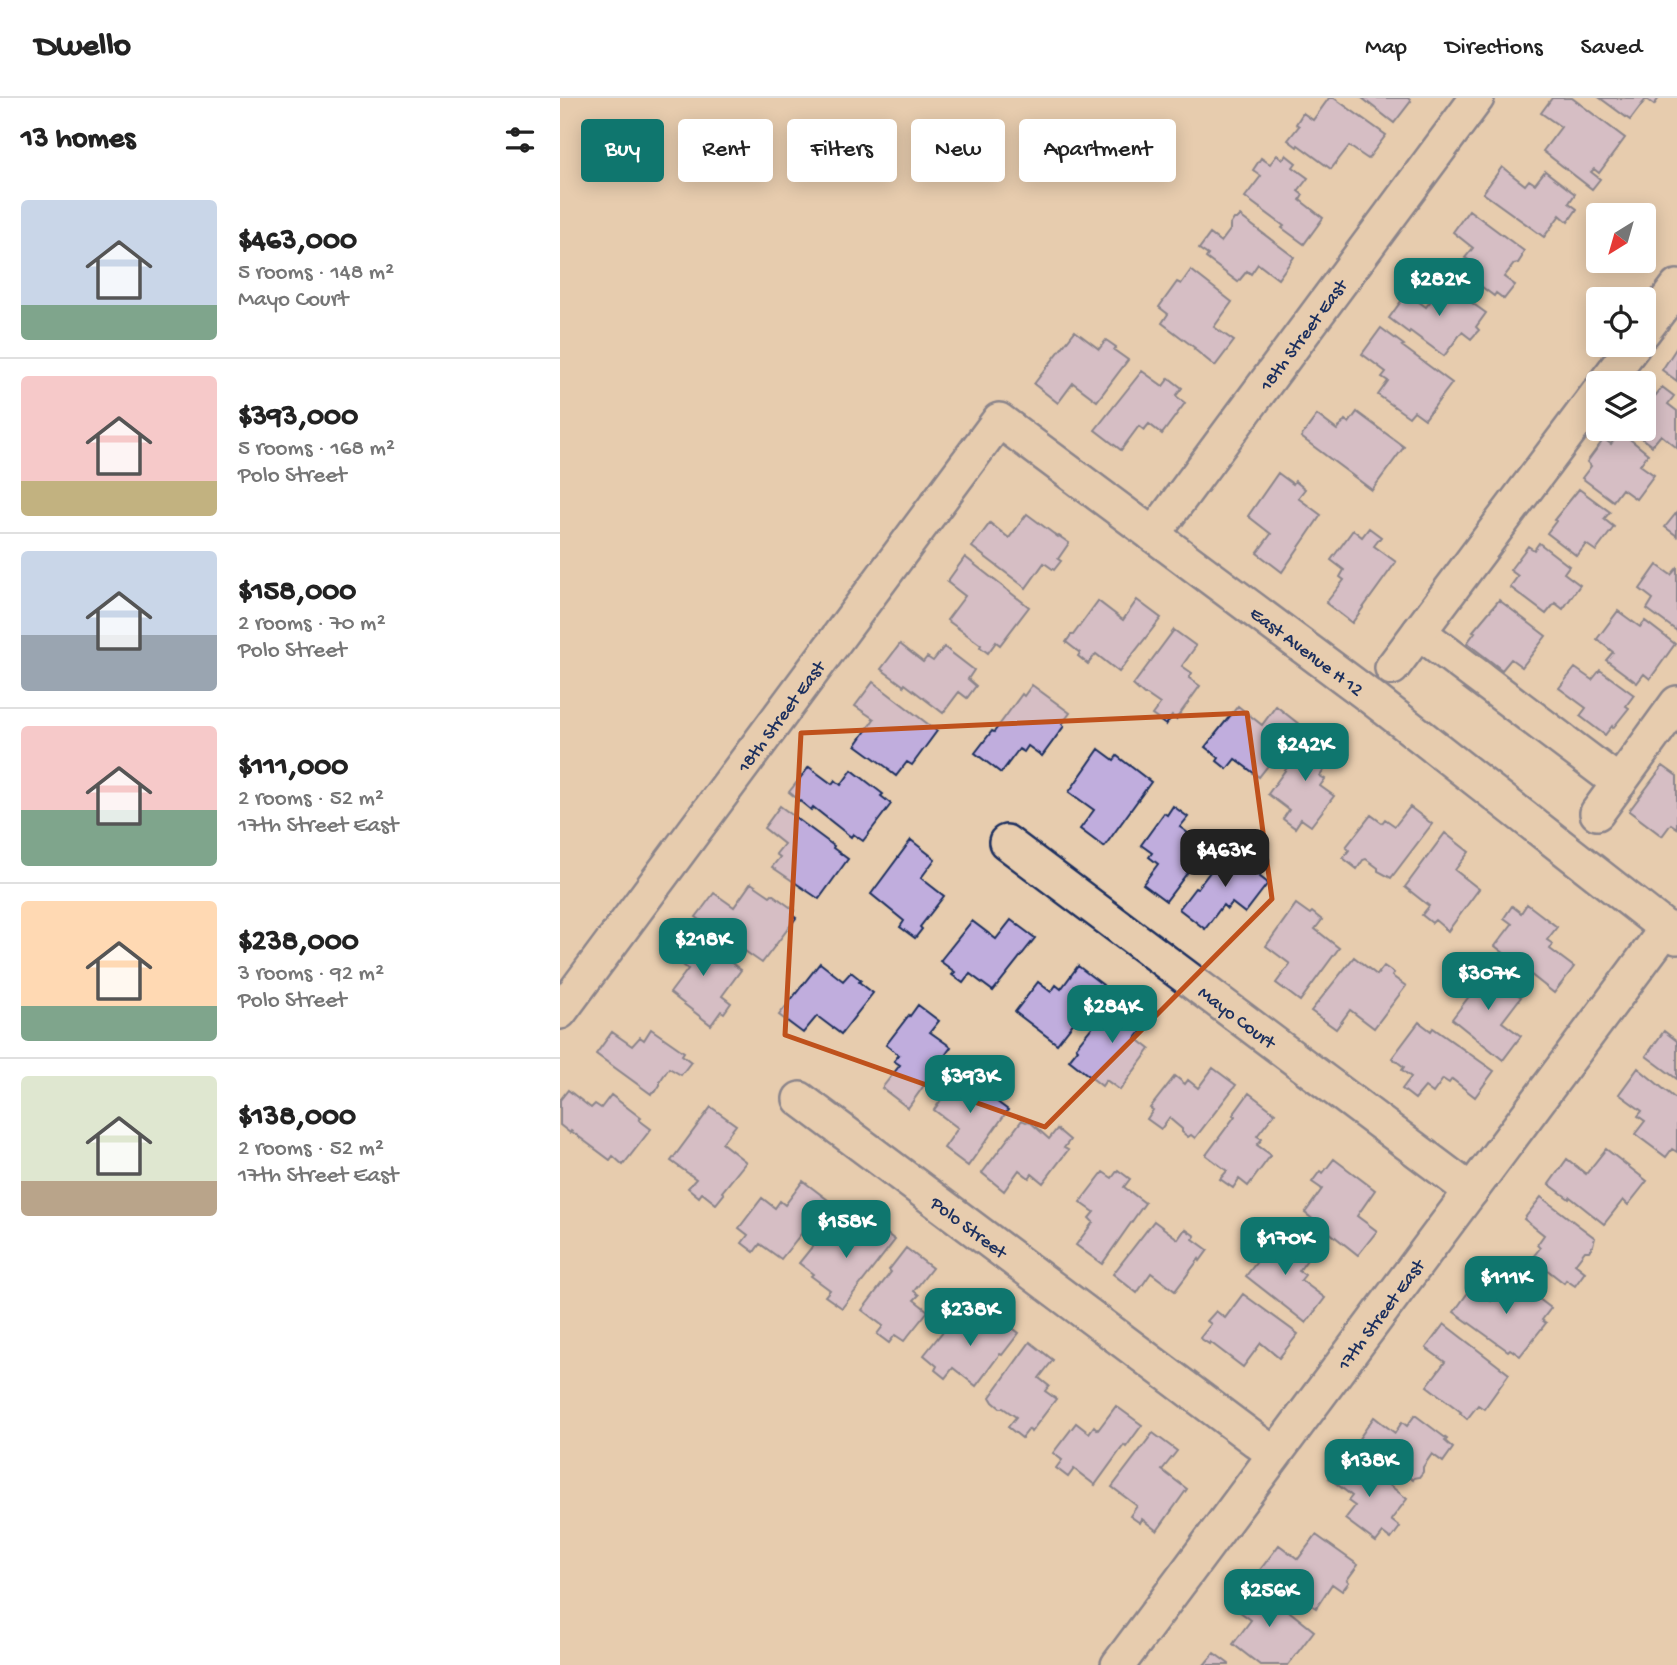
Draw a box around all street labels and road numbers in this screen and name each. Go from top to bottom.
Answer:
street label: 18th Street East [1255,274,1355,397]
street label: East Avenue H 12 [1244,603,1367,703]
street label: 18th Street East [733,656,833,779]
street label: Mayo Court [1193,982,1281,1057]
street label: Polo Street [924,1192,1012,1266]
street label: 17th Street East [1333,1254,1432,1377]

